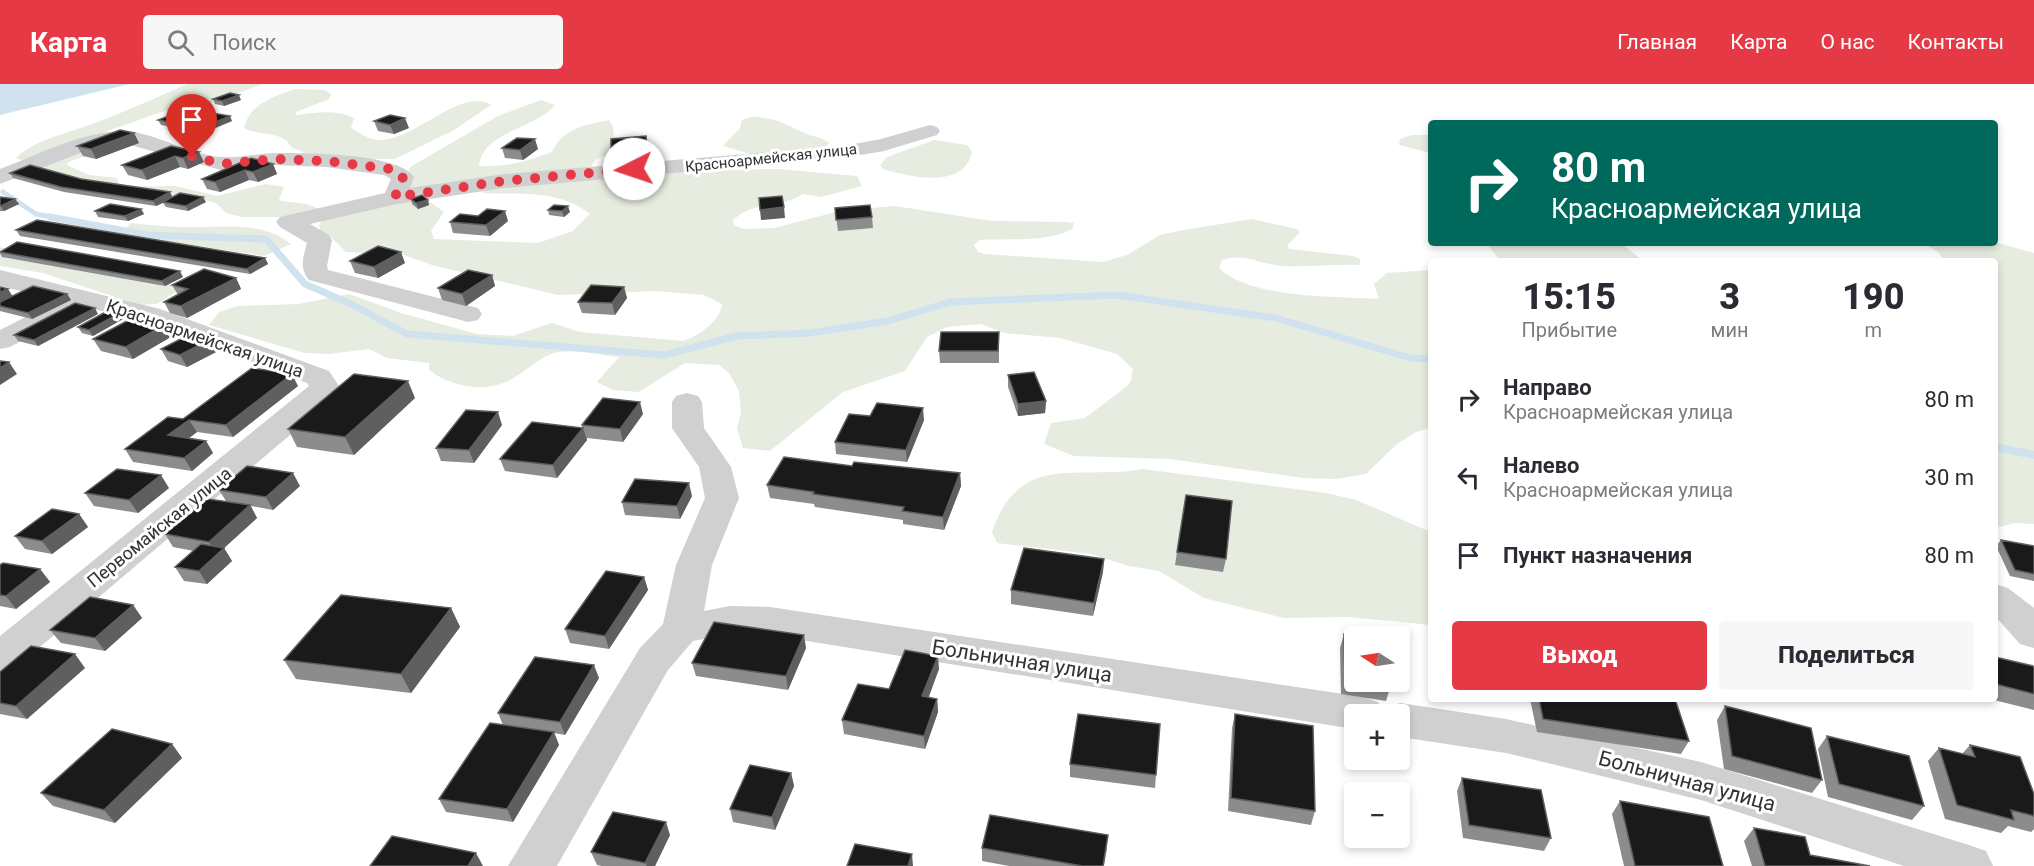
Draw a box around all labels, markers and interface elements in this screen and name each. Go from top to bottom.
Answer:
search box [143,15,563,69]
text: Карта [30,26,107,59]
icon: search [164,26,197,59]
text: Поиск [212,30,277,55]
text: Главная [1617,30,1697,54]
text: Карта [1730,30,1787,54]
text: О нас [1820,30,1875,54]
text: Контакты [1908,30,2004,54]
pin [166,94,217,156]
icon: arrive [175,103,208,136]
position arrow [602,137,666,201]
street label: Красноармейская улица [684,140,858,176]
text: 80 m [1551,143,1646,192]
icon: right [1452,144,1530,222]
text: Красноармейская улица [1551,193,1862,225]
text: 15:15 [1523,276,1616,318]
text: 3 [1719,276,1740,318]
text: 190 [1842,276,1904,318]
street label: Красноармейская улица [104,294,306,382]
text: Прибытие [1522,318,1617,342]
text: мин [1711,318,1749,342]
text: m [1864,318,1882,342]
text: Направо [1503,375,1592,400]
icon: right [1452,383,1485,416]
text: 80 m [1925,387,1974,412]
text: Красноармейская улица [1503,400,1733,424]
text: Налево [1503,453,1580,478]
icon: left [1452,461,1485,494]
street label: Первомайская улица [83,462,235,592]
text: 30 m [1925,465,1974,490]
text: Красноармейская улица [1503,478,1733,502]
icon: arrive [1452,539,1485,572]
text: Пункт назначения [1503,543,1692,568]
text: 80 m [1925,543,1974,568]
button: Выход [1452,621,1707,690]
button: Поделиться [1719,621,1974,690]
north arrow [1344,626,1410,692]
map controls [1344,626,1410,848]
street label: Больничная улица [930,635,1114,687]
button: + [1344,704,1410,770]
street label: Больничная улица [1596,746,1778,816]
button: − [1344,782,1410,848]

